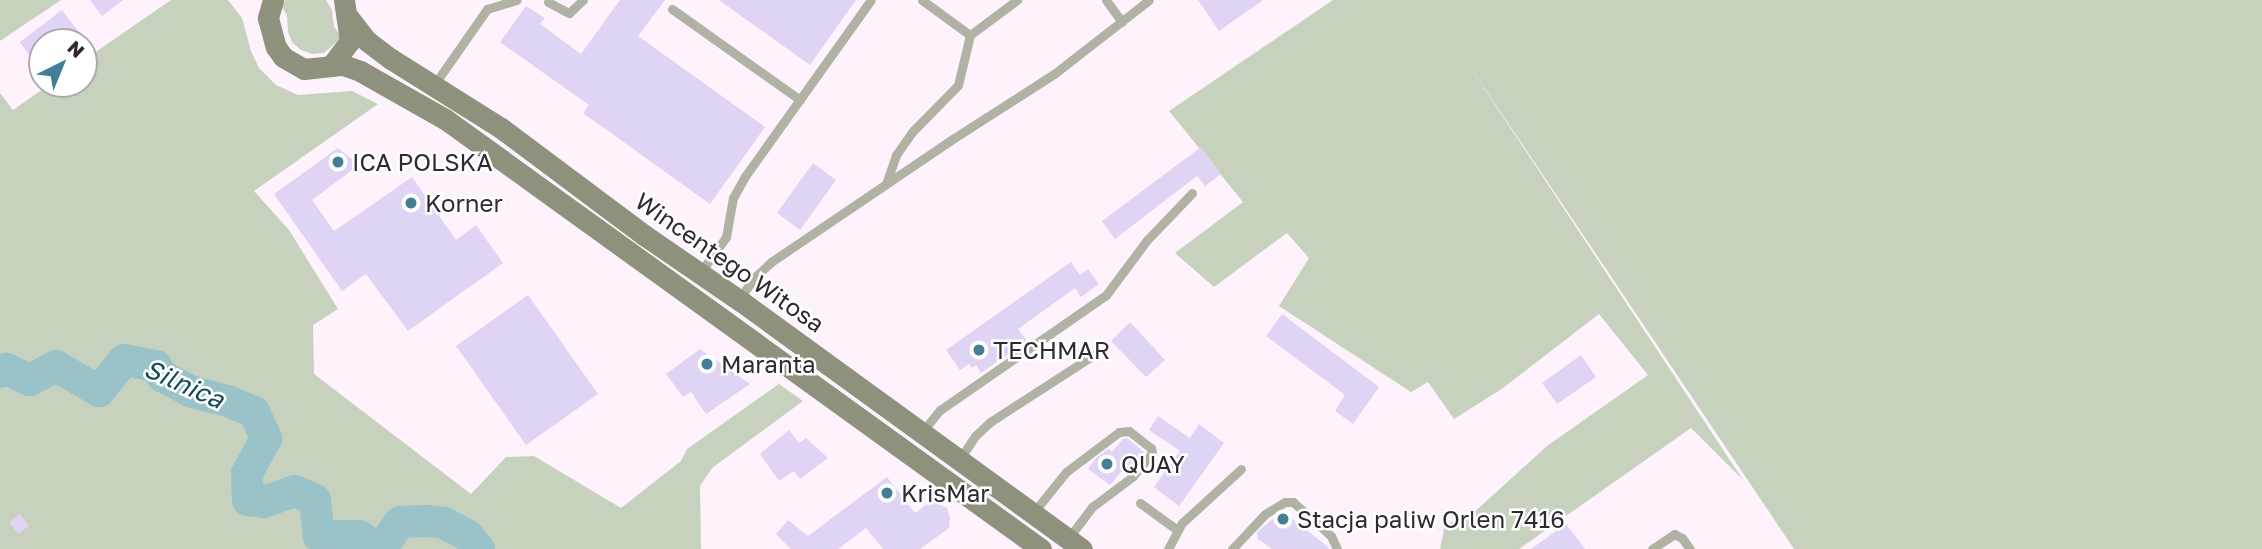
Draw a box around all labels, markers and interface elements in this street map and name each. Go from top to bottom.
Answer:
north arrow [28,28,98,98]
text: N [63,35,89,62]
place label: ICA POLSKA [352,148,493,176]
marker: ICA POLSKA [330,154,346,170]
street label: Wincentego Witosa [630,186,830,338]
place label: Korner [425,189,503,217]
marker: Korner [403,195,419,211]
place label: TECHMAR [993,336,1110,364]
marker: TECHMAR [971,342,987,358]
place label: Maranta [721,350,816,378]
water label: Silnica [139,353,229,415]
marker: Maranta [699,356,715,372]
place label: QUAY [1121,450,1185,478]
marker: QUAY [1099,456,1115,472]
place label: KrisMar [901,479,990,507]
marker: KrisMar [879,485,895,501]
place label: Stacja paliw Orlen 7416 [1297,505,1565,533]
marker: Stacja paliw Orlen 7416 [1275,511,1291,527]

